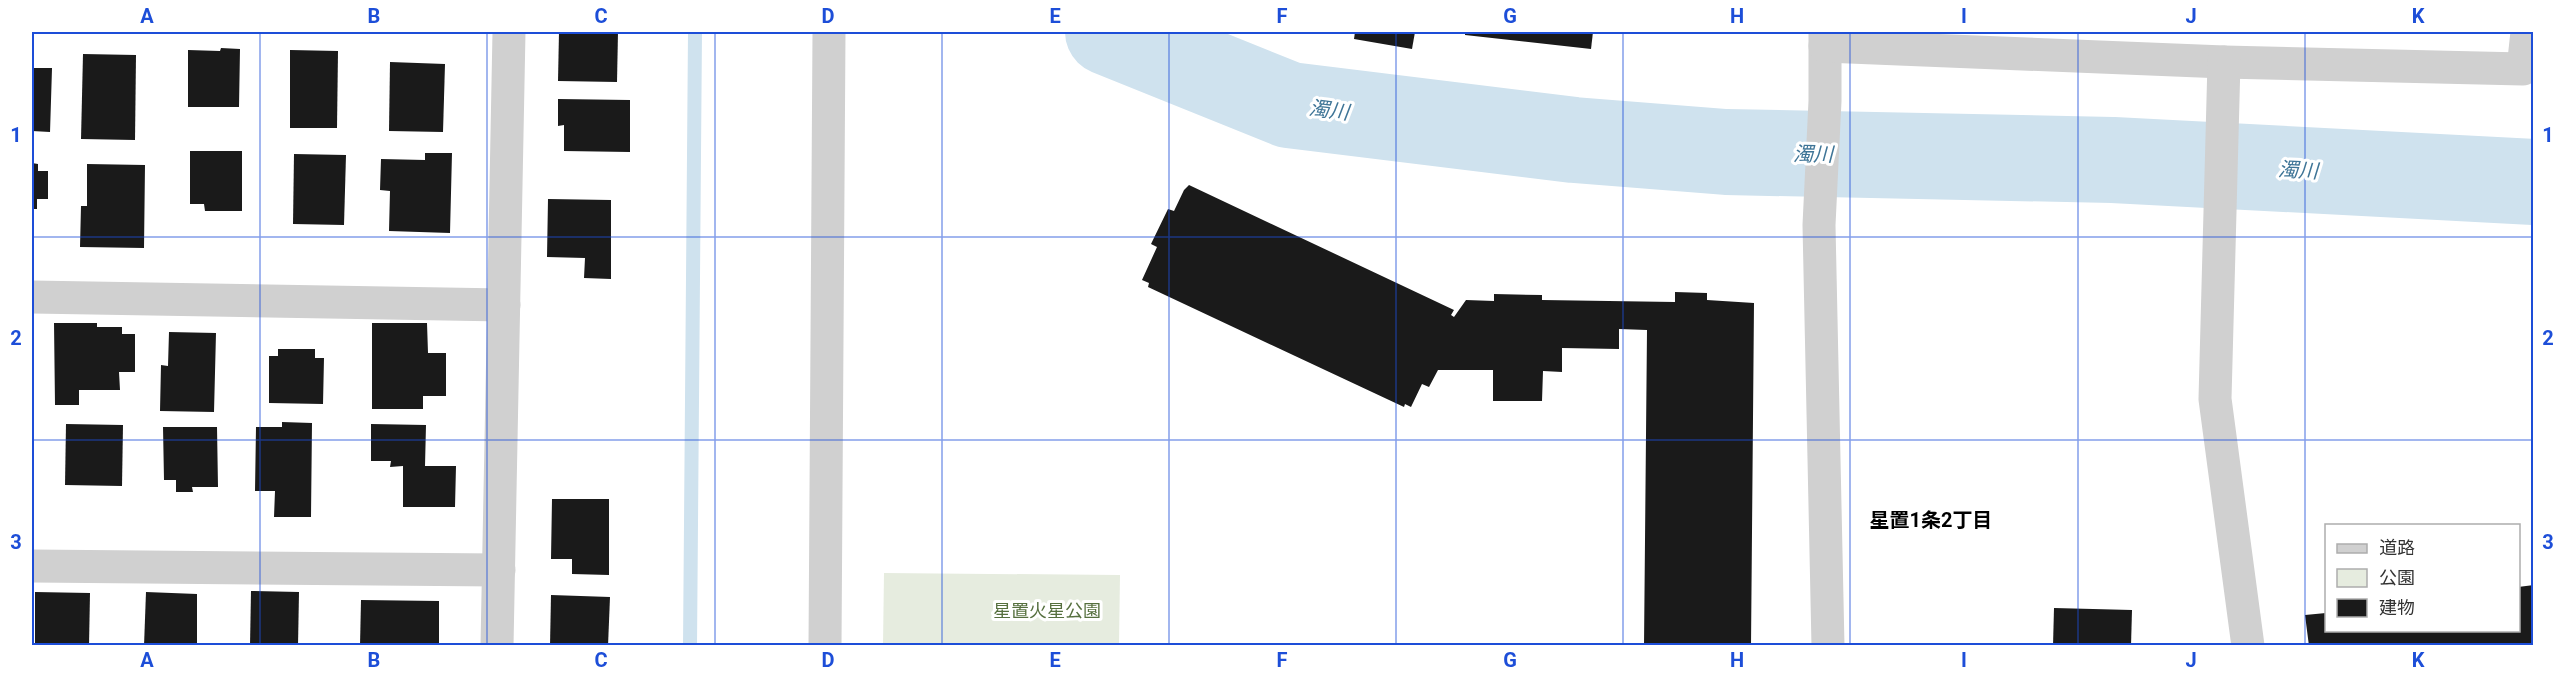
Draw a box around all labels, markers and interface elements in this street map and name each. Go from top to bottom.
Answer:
text: A [140,4,154,28]
text: B [368,4,380,28]
text: C [594,4,608,28]
text: D [822,4,835,28]
text: E [1049,4,1061,28]
text: F [1277,4,1288,28]
text: G [1503,4,1517,28]
text: H [1730,4,1744,28]
text: I [1961,4,1967,28]
text: J [2185,4,2197,28]
text: K [2412,4,2425,28]
water label: 濁川 [1308,96,1352,125]
text: 1 [10,123,22,147]
text: 1 [2542,123,2554,147]
water label: 濁川 [1793,142,1835,166]
water label: 濁川 [2277,157,2321,183]
text: 2 [10,326,22,350]
text: 2 [2542,326,2554,350]
district label: 星置1条2丁目 [1870,508,1992,532]
legend [2325,524,2520,632]
text: 3 [10,530,22,554]
text: 3 [2542,530,2554,554]
text: 道路 [2379,537,2415,558]
text: 公園 [2379,567,2415,588]
text: 建物 [2379,597,2415,618]
park label: 星置火星公園 [993,600,1101,621]
text: A [140,648,154,672]
text: B [368,648,380,672]
text: C [594,648,608,672]
text: D [822,648,835,672]
text: E [1049,648,1061,672]
text: F [1277,648,1288,672]
text: G [1503,648,1517,672]
text: H [1730,648,1744,672]
text: I [1961,648,1967,672]
text: J [2185,648,2197,672]
text: K [2412,648,2425,672]

